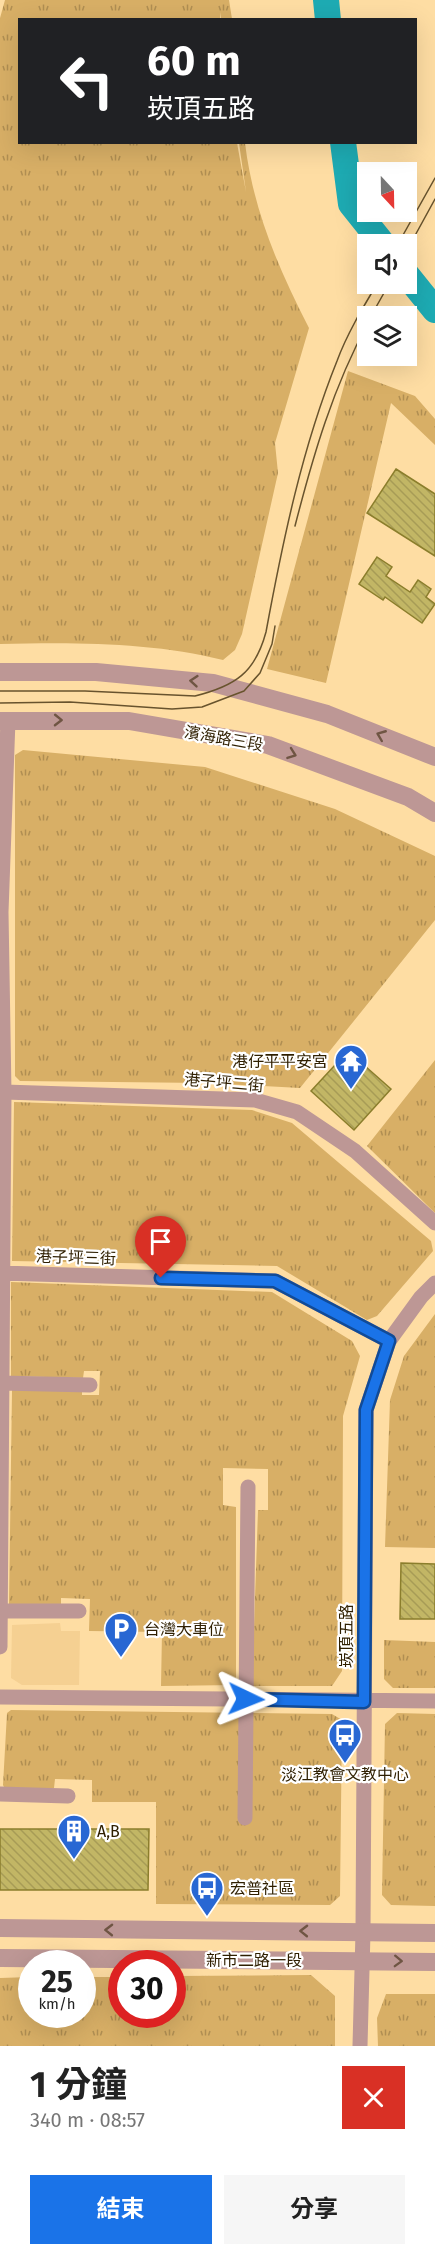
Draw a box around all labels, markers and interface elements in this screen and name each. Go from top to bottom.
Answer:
text: 60 m [147,36,241,86]
icon: left [48,42,126,120]
text: 崁頂五路 [147,93,255,125]
north arrow [357,162,417,222]
map controls [357,162,417,366]
button: sound [357,234,417,294]
button: layers [357,306,417,366]
one-way arrow [190,675,199,688]
one-way arrow [54,714,63,727]
street label: 濱海路三段 [183,722,265,755]
one-way arrow [376,730,386,743]
one-way arrow [286,747,297,759]
temple icon: 港仔平平安宮 [333,1043,369,1090]
place label: 港仔平平安宮 [232,1052,328,1071]
street label: 港子坪二街 [183,1070,265,1095]
pin [135,1216,186,1278]
icon: arrive [144,1225,177,1258]
street label: 港子坪三街 [36,1247,116,1268]
street label: 崁頂五路 [337,1604,356,1668]
parking icon: 台灣大車位 [103,1611,139,1658]
place label: 台灣大車位 [144,1620,224,1639]
position arrow [214,1667,278,1731]
bus stop icon: 淡江教會文教中心 [327,1717,363,1764]
place label: 淡江教會文教中心 [281,1765,409,1784]
building icon: A,B [56,1813,92,1860]
place label: A,B [97,1822,120,1841]
bus stop icon: 宏普社區 [189,1870,225,1917]
place label: 宏普社區 [230,1879,294,1898]
one-way arrow [105,1923,114,1936]
one-way arrow [300,1925,309,1937]
speed limit sign: 30 [108,1950,186,2028]
street label: 新市二路一段 [206,1951,302,1970]
one-way arrow [393,1955,402,1967]
text: 25 [41,1964,73,2000]
text: km/h [38,1995,76,2013]
text: 1 分鐘 [30,2063,127,2107]
button: close [342,2066,405,2129]
text: 340 m · 08:57 [30,2108,145,2132]
button: 結束 [30,2175,212,2244]
button: 分享 [224,2175,405,2244]

